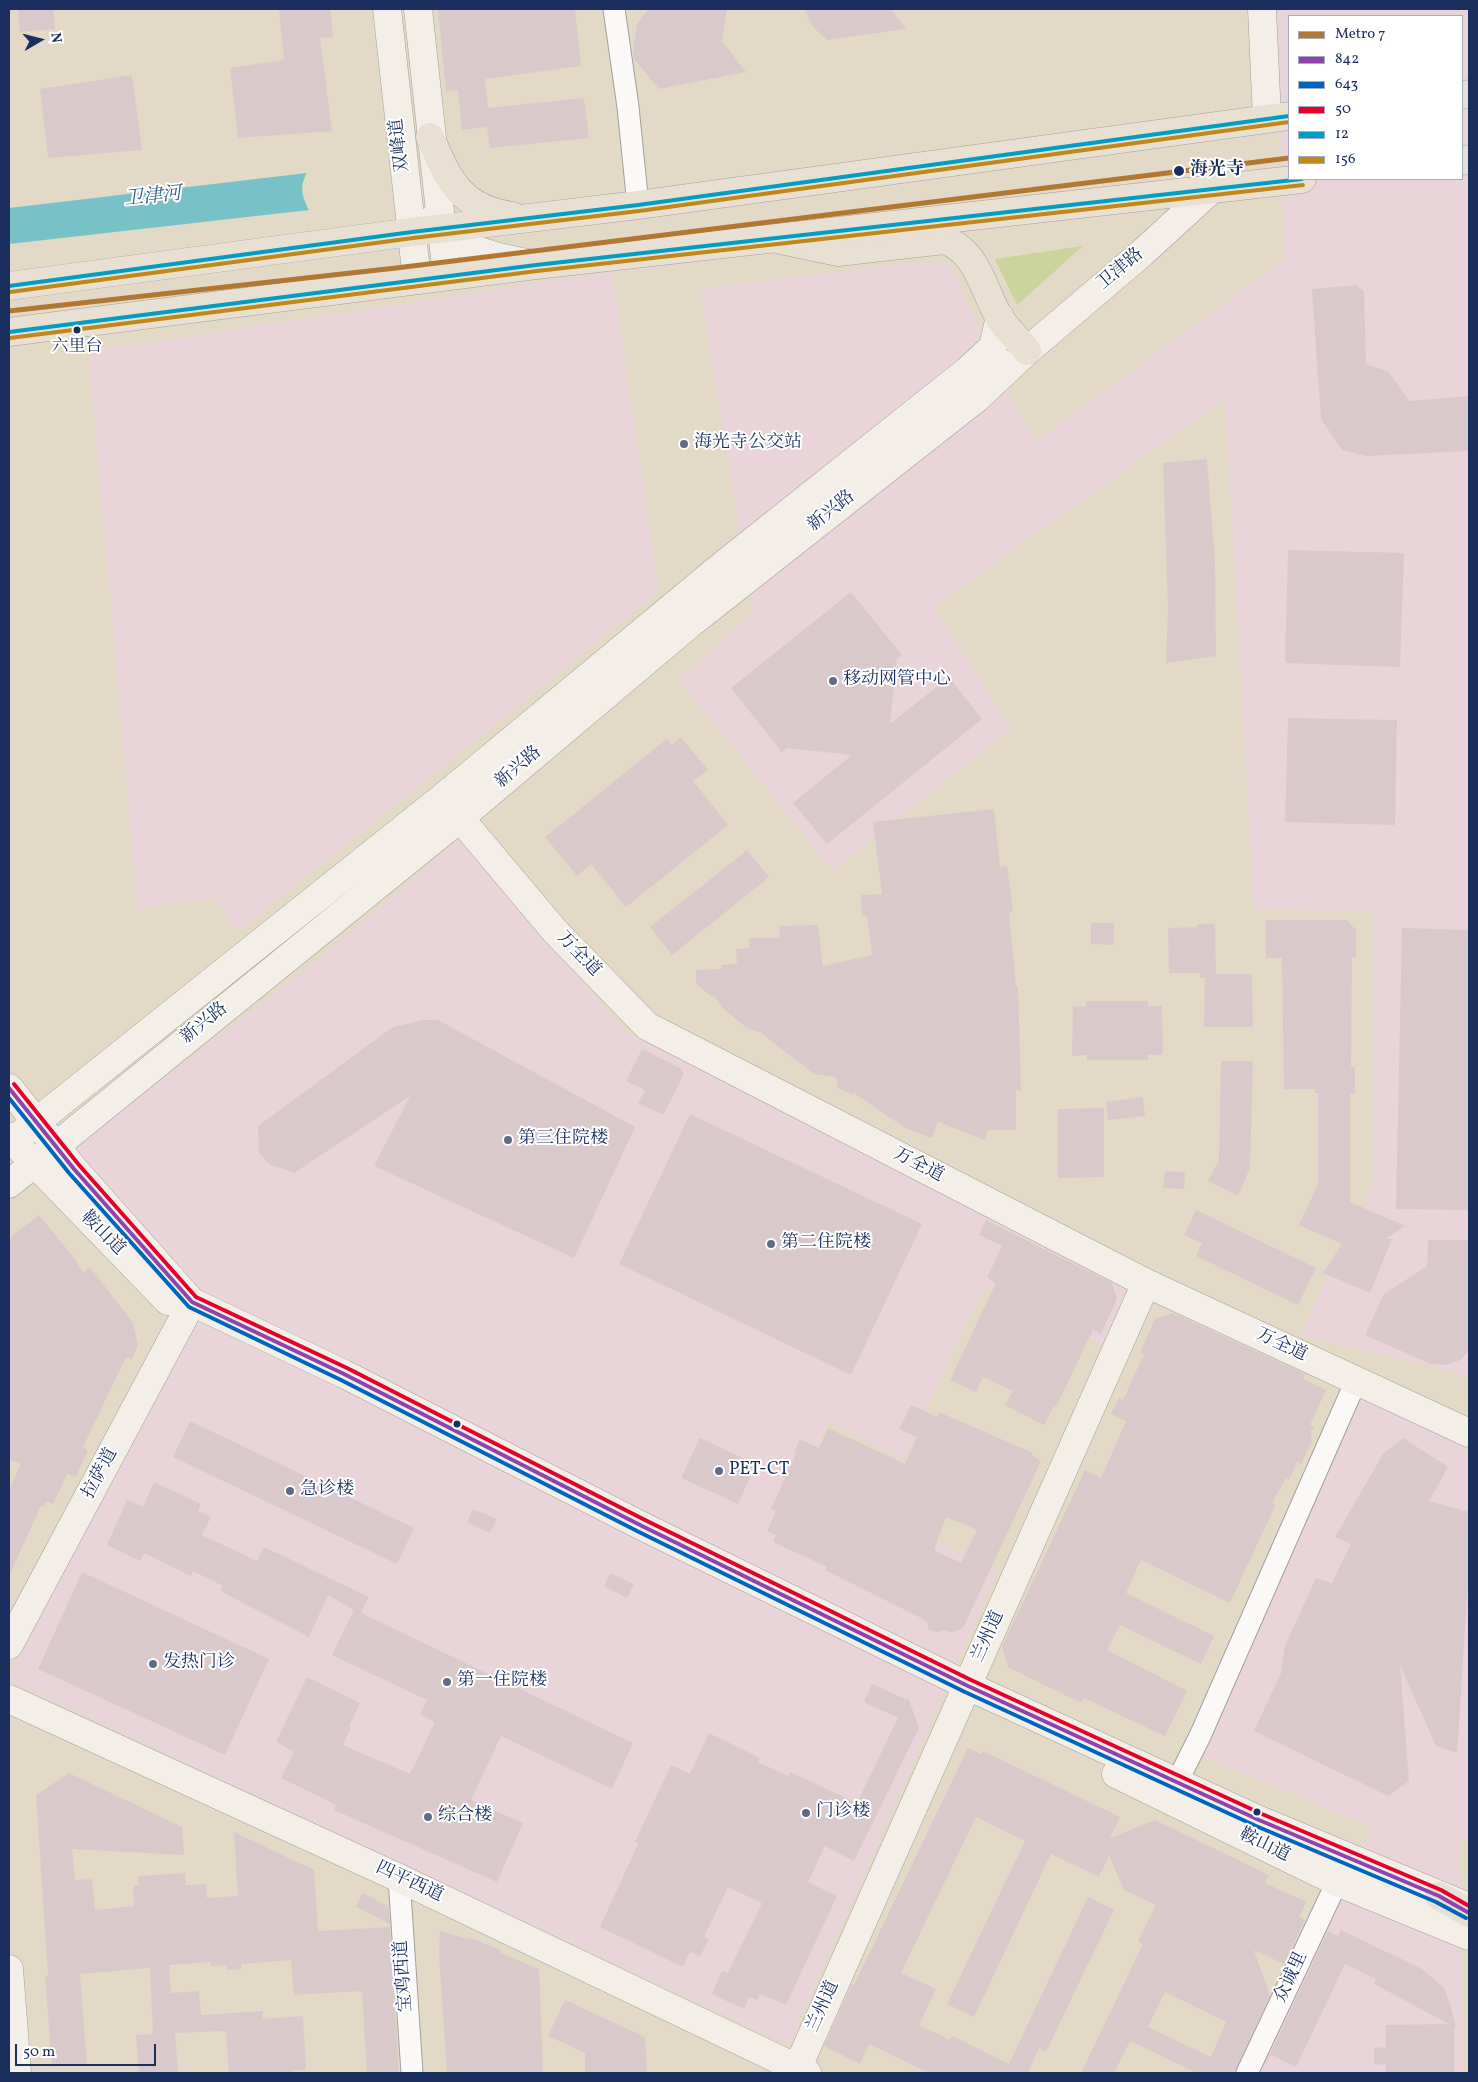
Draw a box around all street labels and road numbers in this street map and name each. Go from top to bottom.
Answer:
street label: 双峰道 [387,117,415,173]
street label: 卫津路 [1093,244,1149,296]
street label: 新兴路 [804,487,860,537]
street label: 新兴路 [491,742,547,794]
street label: 万全道 [551,928,605,982]
street label: 新兴路 [177,999,233,1049]
street label: 万全道 [889,1144,947,1188]
street label: 鞍山道 [75,1207,129,1261]
street label: 万全道 [1252,1325,1310,1367]
street label: 拉萨道 [79,1445,123,1503]
street label: 兰州道 [968,1608,1010,1666]
street label: 鞍山道 [1235,1824,1293,1868]
street label: 四平西道 [372,1858,446,1908]
street label: 宝鸡西道 [392,1939,418,2013]
street label: 众诚里 [1271,1949,1313,2007]
street label: 兰州道 [803,1978,845,2036]

